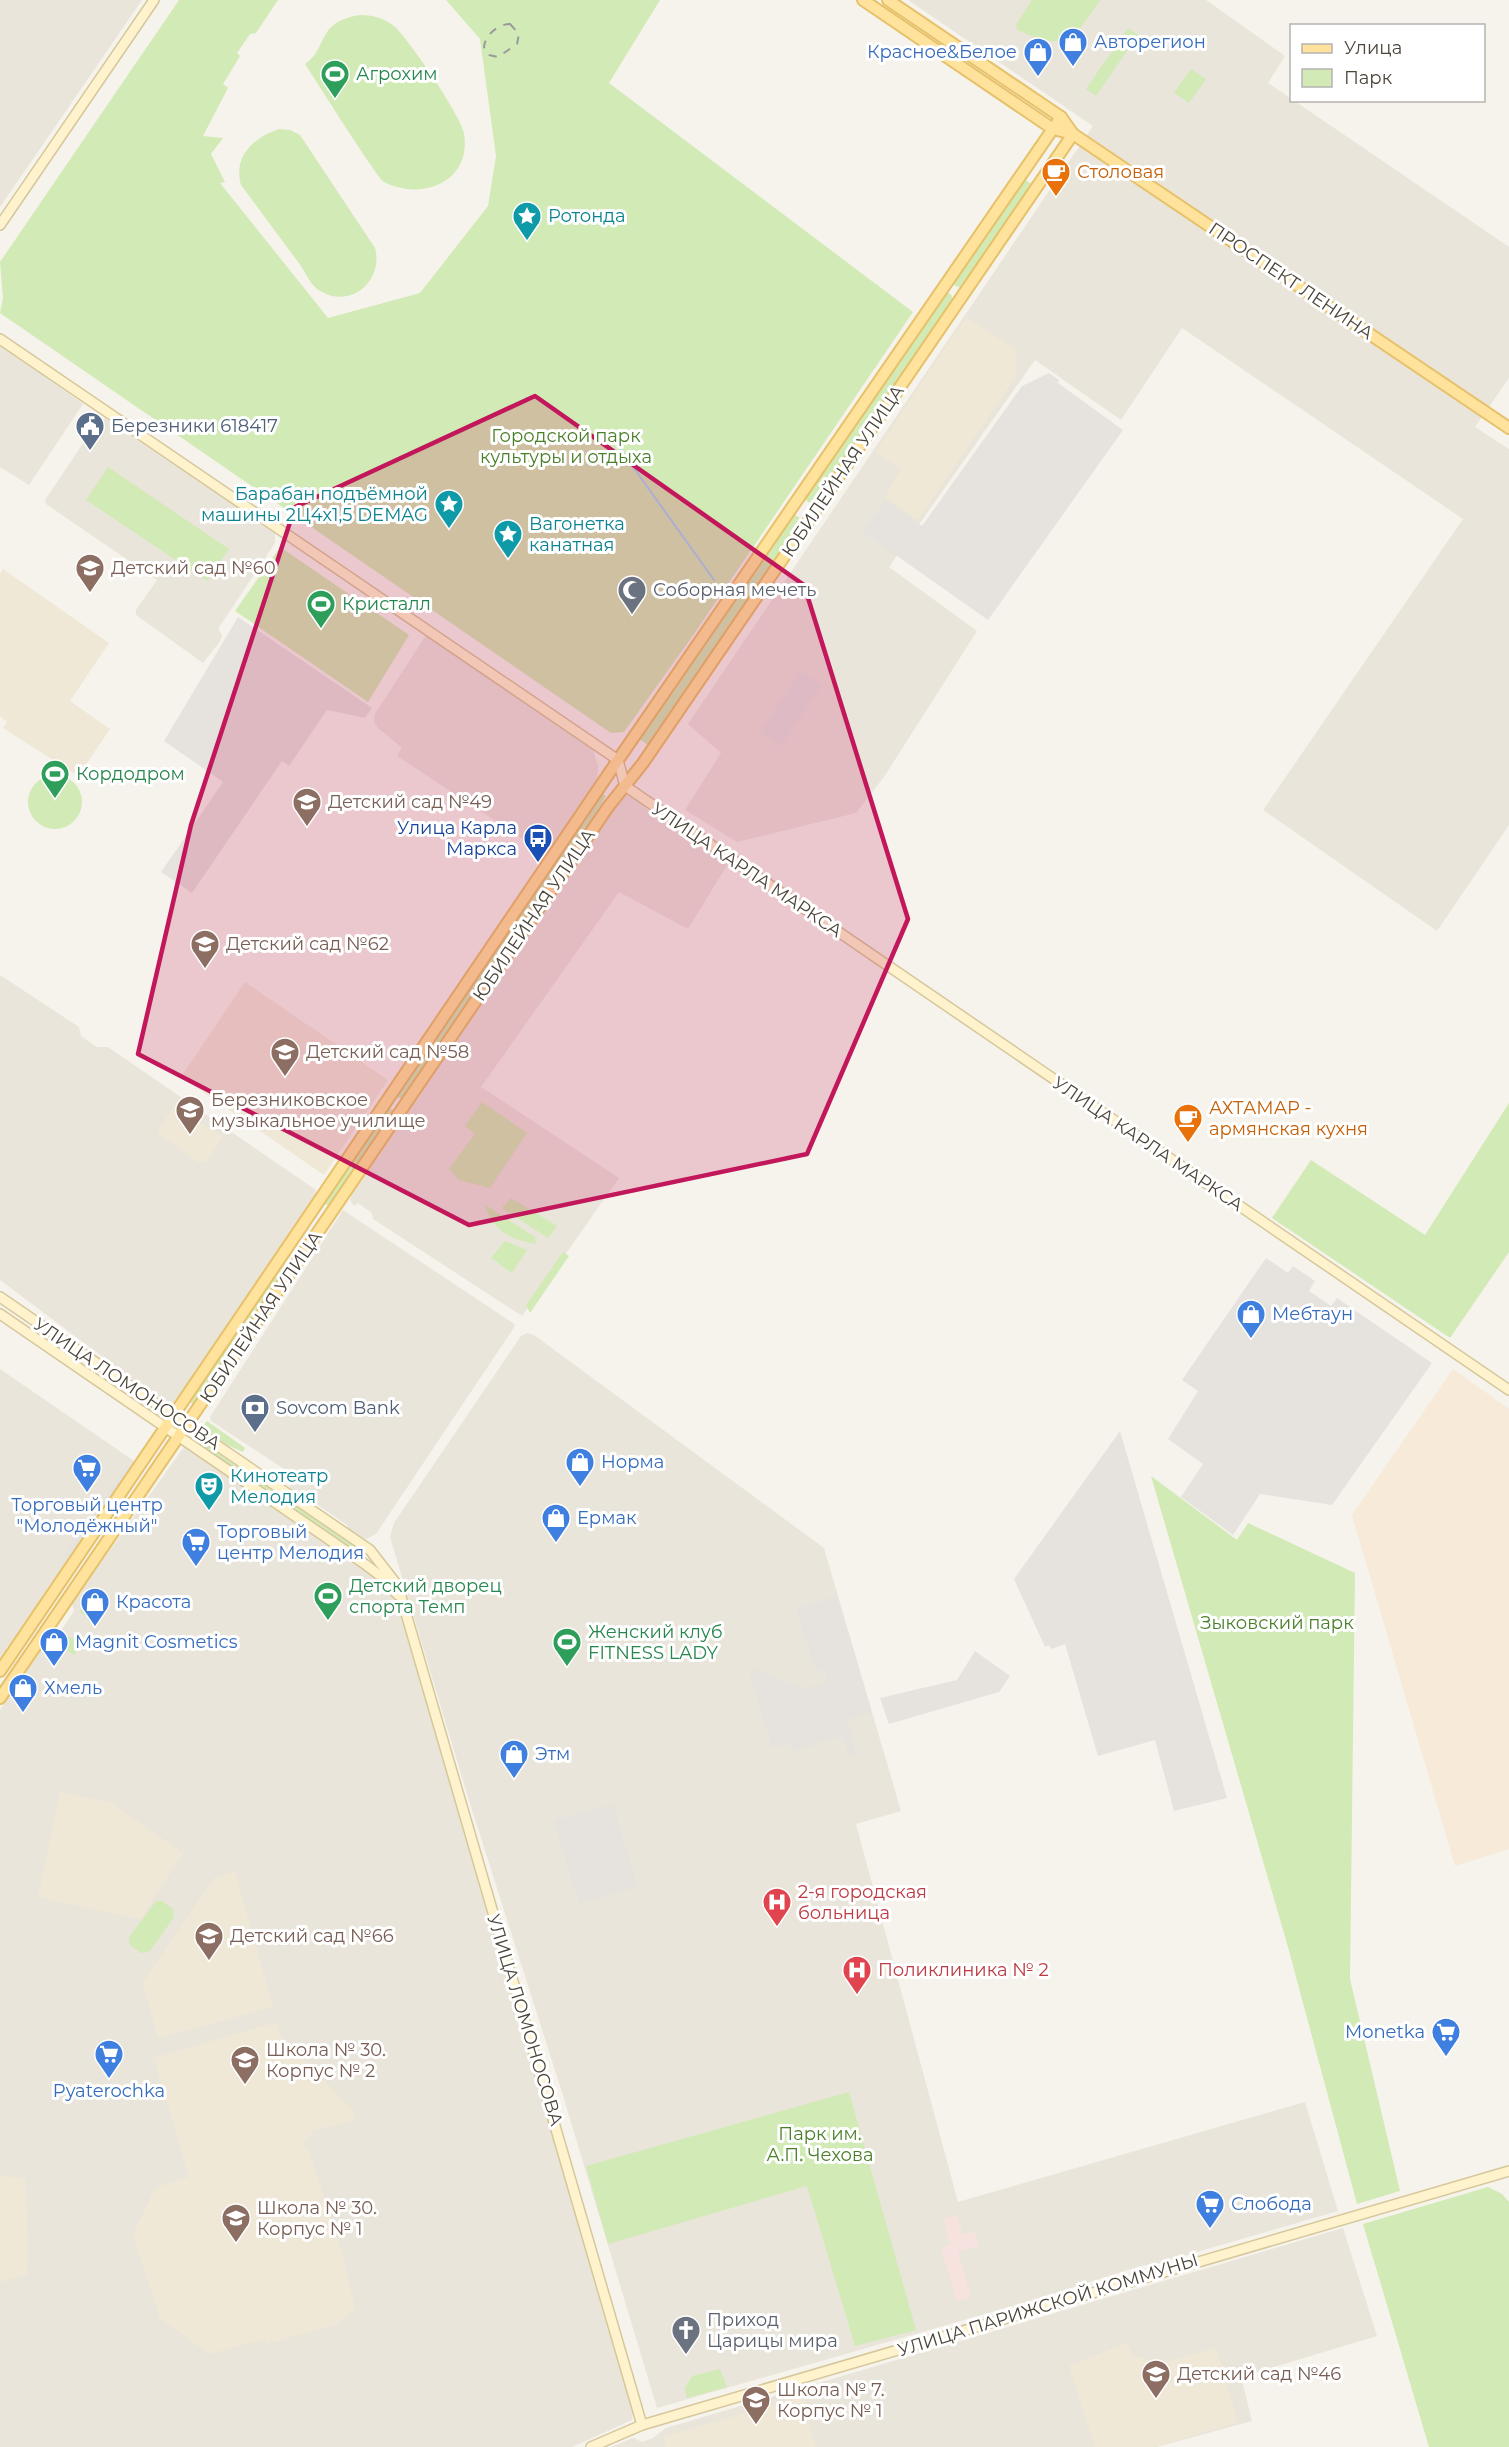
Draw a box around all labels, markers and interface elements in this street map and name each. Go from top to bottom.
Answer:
legend [1290,24,1485,102]
shop icon: Авторегион [1057,26,1089,68]
place label: Авторегион [1094,31,1206,53]
shop icon: Красное&Белое [1022,36,1054,78]
text: Улица [1344,37,1402,59]
place label: Красное&Белое [867,41,1017,63]
sports icon: Агрохим [319,58,351,100]
place label: Агрохим [356,63,438,85]
text: Парк [1344,67,1393,89]
cafe icon: Столовая [1040,156,1072,198]
place label: Столовая [1077,161,1164,183]
place icon: Ротонда [511,200,543,242]
place label: Ротонда [548,205,626,227]
street label: ПРОСПЕКТ ЛЕНИНА [1205,218,1378,345]
street label: ЮБИЛЕЙНАЯ УЛИЦА [777,380,909,561]
public building icon: Березники 618417 [74,410,106,452]
place label: Березники 618417 [111,415,278,437]
park label: Городской парк культуры и отдыха [480,425,652,468]
place label: Барабан подъёмной машины 2Ц4х1,5 DEMAG [201,483,428,526]
place icon: Барабан подъёмной машины 2Ц4х1,5 DEMAG [433,488,465,530]
place label: Вагонетка канатная [529,513,625,556]
place icon: Вагонетка канатная [492,518,524,560]
school or university icon: Детский сад №60 [74,552,106,594]
place label: Детский сад №60 [111,557,276,579]
mosque icon: Соборная мечеть [616,574,648,616]
place label: Соборная мечеть [653,579,816,601]
sports icon: Кристалл [305,588,337,630]
place label: Кристалл [342,593,431,615]
sports icon: Кордодром [39,758,71,800]
place label: Кордодром [76,763,185,785]
school or university icon: Детский сад №49 [291,786,323,828]
place label: Детский сад №49 [328,791,492,813]
street label: УЛИЦА КАРЛА МАРКСА [648,798,847,942]
place label: Улица Карла Маркса [397,817,517,860]
bus stop icon: Улица Карла Маркса [522,822,554,864]
street label: ЮБИЛЕЙНАЯ УЛИЦА [468,824,600,1005]
school or university icon: Детский сад №62 [189,928,221,970]
place label: Детский сад №62 [226,933,389,955]
school or university icon: Детский сад №58 [269,1036,301,1078]
place label: Детский сад №58 [306,1041,469,1063]
street label: УЛИЦА КАРЛА МАРКСА [1049,1072,1248,1216]
place label: Березниковское музыкальное училище [211,1089,426,1132]
school or university icon: Березниковское музыкальное училище [174,1094,206,1136]
place label: АХТАМАР - армянская кухня [1209,1097,1368,1140]
cafe icon: АХТАМАР - армянская кухня [1172,1102,1204,1144]
street label: ЮБИЛЕЙНАЯ УЛИЦА [195,1226,327,1407]
shop icon: Мебтаун [1235,1298,1267,1340]
place label: Мебтаун [1272,1303,1353,1325]
street label: УЛИЦА ЛОМОНОСОВА [29,1313,225,1455]
bank icon: Sovcom Bank [239,1392,271,1434]
place label: Sovcom Bank [276,1397,400,1419]
shop icon: Норма [564,1446,596,1488]
place label: Норма [601,1451,664,1473]
supermarket icon: Торговый центр "Молодёжный" [71,1452,103,1494]
place label: Кинотеатр Мелодия [230,1465,328,1508]
theatre icon: Кинотеатр Мелодия [193,1470,225,1512]
place label: Торговый центр "Молодёжный" [11,1494,163,1537]
shop icon: Ермак [540,1502,572,1544]
place label: Ермак [577,1507,637,1529]
place label: Торговый центр Мелодия [217,1521,364,1564]
supermarket icon: Торговый центр Мелодия [180,1526,212,1568]
place label: Детский дворец спорта Темп [349,1575,502,1618]
sports icon: Детский дворец спорта Темп [312,1580,344,1622]
shop icon: Красота [79,1586,111,1628]
place label: Красота [116,1591,191,1613]
park label: Зыковский парк [1200,1612,1354,1634]
place label: Женский клуб FITNESS LADY [588,1621,723,1664]
shop icon: Magnit Cosmetics [38,1626,70,1668]
sports icon: Женский клуб FITNESS LADY [551,1626,583,1668]
place label: Magnit Cosmetics [75,1631,238,1653]
shop icon: Хмель [7,1672,39,1714]
place label: Хмель [44,1677,102,1699]
shop icon: Этм [498,1738,530,1780]
place label: Этм [535,1743,570,1765]
place label: 2-я городская больница [798,1881,927,1924]
hospital icon: 2-я городская больница [761,1886,793,1928]
street label: УЛИЦА ЛОМОНОСОВА [482,1911,568,2129]
school or university icon: Детский сад №66 [193,1920,225,1962]
place label: Детский сад №66 [230,1925,394,1947]
hospital icon: Поликлиника № 2 [841,1954,873,1996]
place label: Поликлиника № 2 [878,1959,1049,1981]
supermarket icon: Monetka [1430,2016,1462,2058]
place label: Monetka [1345,2021,1425,2043]
supermarket icon: Pyaterochka [93,2038,125,2080]
place label: Школа № 30. Корпус № 2 [266,2039,386,2082]
school or university icon: Школа № 30. Корпус № 2 [229,2044,261,2086]
place label: Pyaterochka [53,2080,165,2102]
park label: Парк им. А.П. Чехова [767,2123,873,2166]
supermarket icon: Слобода [1194,2188,1226,2230]
place label: Слобода [1231,2193,1312,2215]
place label: Школа № 30. Корпус № 1 [257,2197,377,2240]
school or university icon: Школа № 30. Корпус № 1 [220,2202,252,2244]
street label: УЛИЦА ПАРИЖСКОЙ КОММУНЫ [895,2249,1201,2361]
place label: Приход Царицы мира [707,2309,838,2352]
church icon: Приход Царицы мира [670,2314,702,2356]
school or university icon: Детский сад №46 [1140,2358,1172,2400]
place label: Детский сад №46 [1177,2363,1341,2385]
place label: Школа № 7. Корпус № 1 [777,2379,885,2422]
school or university icon: Школа № 7. Корпус № 1 [740,2384,772,2426]

